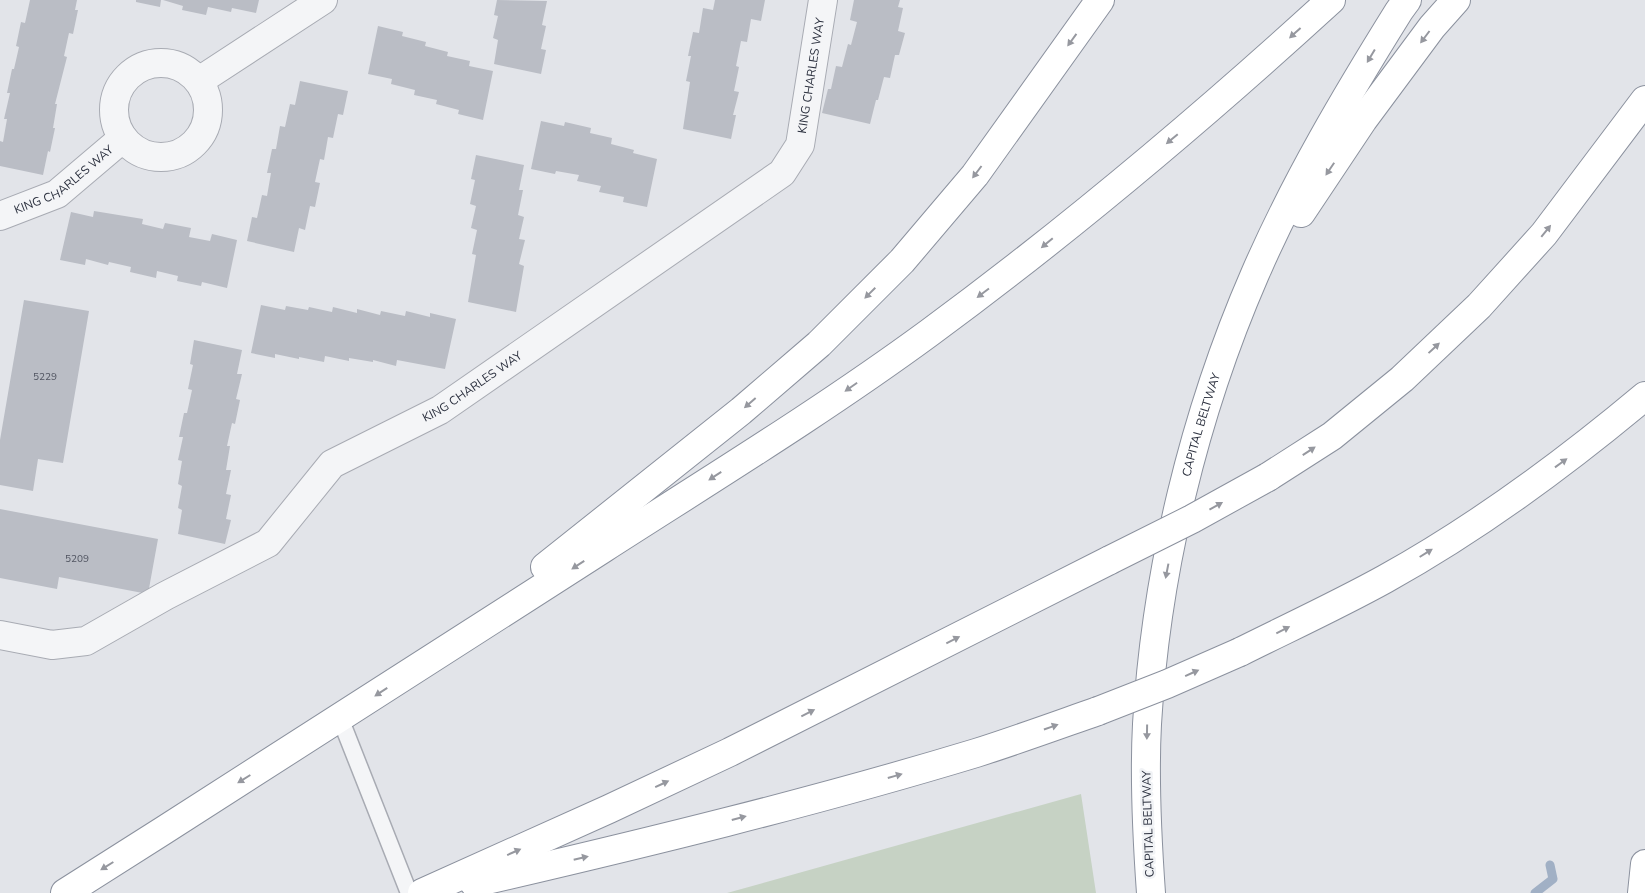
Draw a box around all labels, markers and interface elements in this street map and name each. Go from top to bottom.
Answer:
street label: KING CHARLES WAY [794,16,828,135]
one-way arrow [1290,27,1302,39]
one-way arrow [1419,30,1430,43]
one-way arrow [1067,33,1077,47]
one-way arrow [1367,49,1376,62]
one-way arrow [1166,133,1179,144]
street label: KING CHARLES WAY [12,141,117,218]
one-way arrow [1325,162,1335,176]
one-way arrow [972,165,982,179]
one-way arrow [1541,224,1552,237]
one-way arrow [1041,237,1054,248]
one-way arrow [864,287,876,299]
one-way arrow [977,287,990,298]
one-way arrow [1428,342,1440,354]
street label: KING CHARLES WAY [420,347,526,426]
house number: 5229 [33,370,57,384]
street label: CAPITAL BELTWAY [1178,370,1224,478]
one-way arrow [844,382,857,392]
one-way arrow [744,398,757,409]
one-way arrow [1302,446,1316,455]
one-way arrow [1554,457,1567,468]
one-way arrow [708,472,721,481]
one-way arrow [1209,501,1222,510]
one-way arrow [1420,549,1433,558]
house number: 5209 [65,552,89,566]
one-way arrow [572,560,585,569]
one-way arrow [1162,563,1170,579]
one-way arrow [1276,626,1290,634]
one-way arrow [946,636,960,644]
one-way arrow [1185,669,1199,677]
one-way arrow [375,687,388,697]
one-way arrow [801,709,815,717]
one-way arrow [1043,723,1058,730]
one-way arrow [1143,724,1151,740]
street label: CAPITAL BELTWAY [1138,769,1158,878]
one-way arrow [888,771,903,779]
one-way arrow [238,774,251,784]
one-way arrow [655,780,669,788]
one-way arrow [731,814,746,822]
one-way arrow [507,847,521,855]
one-way arrow [574,854,589,862]
one-way arrow [100,861,114,871]

